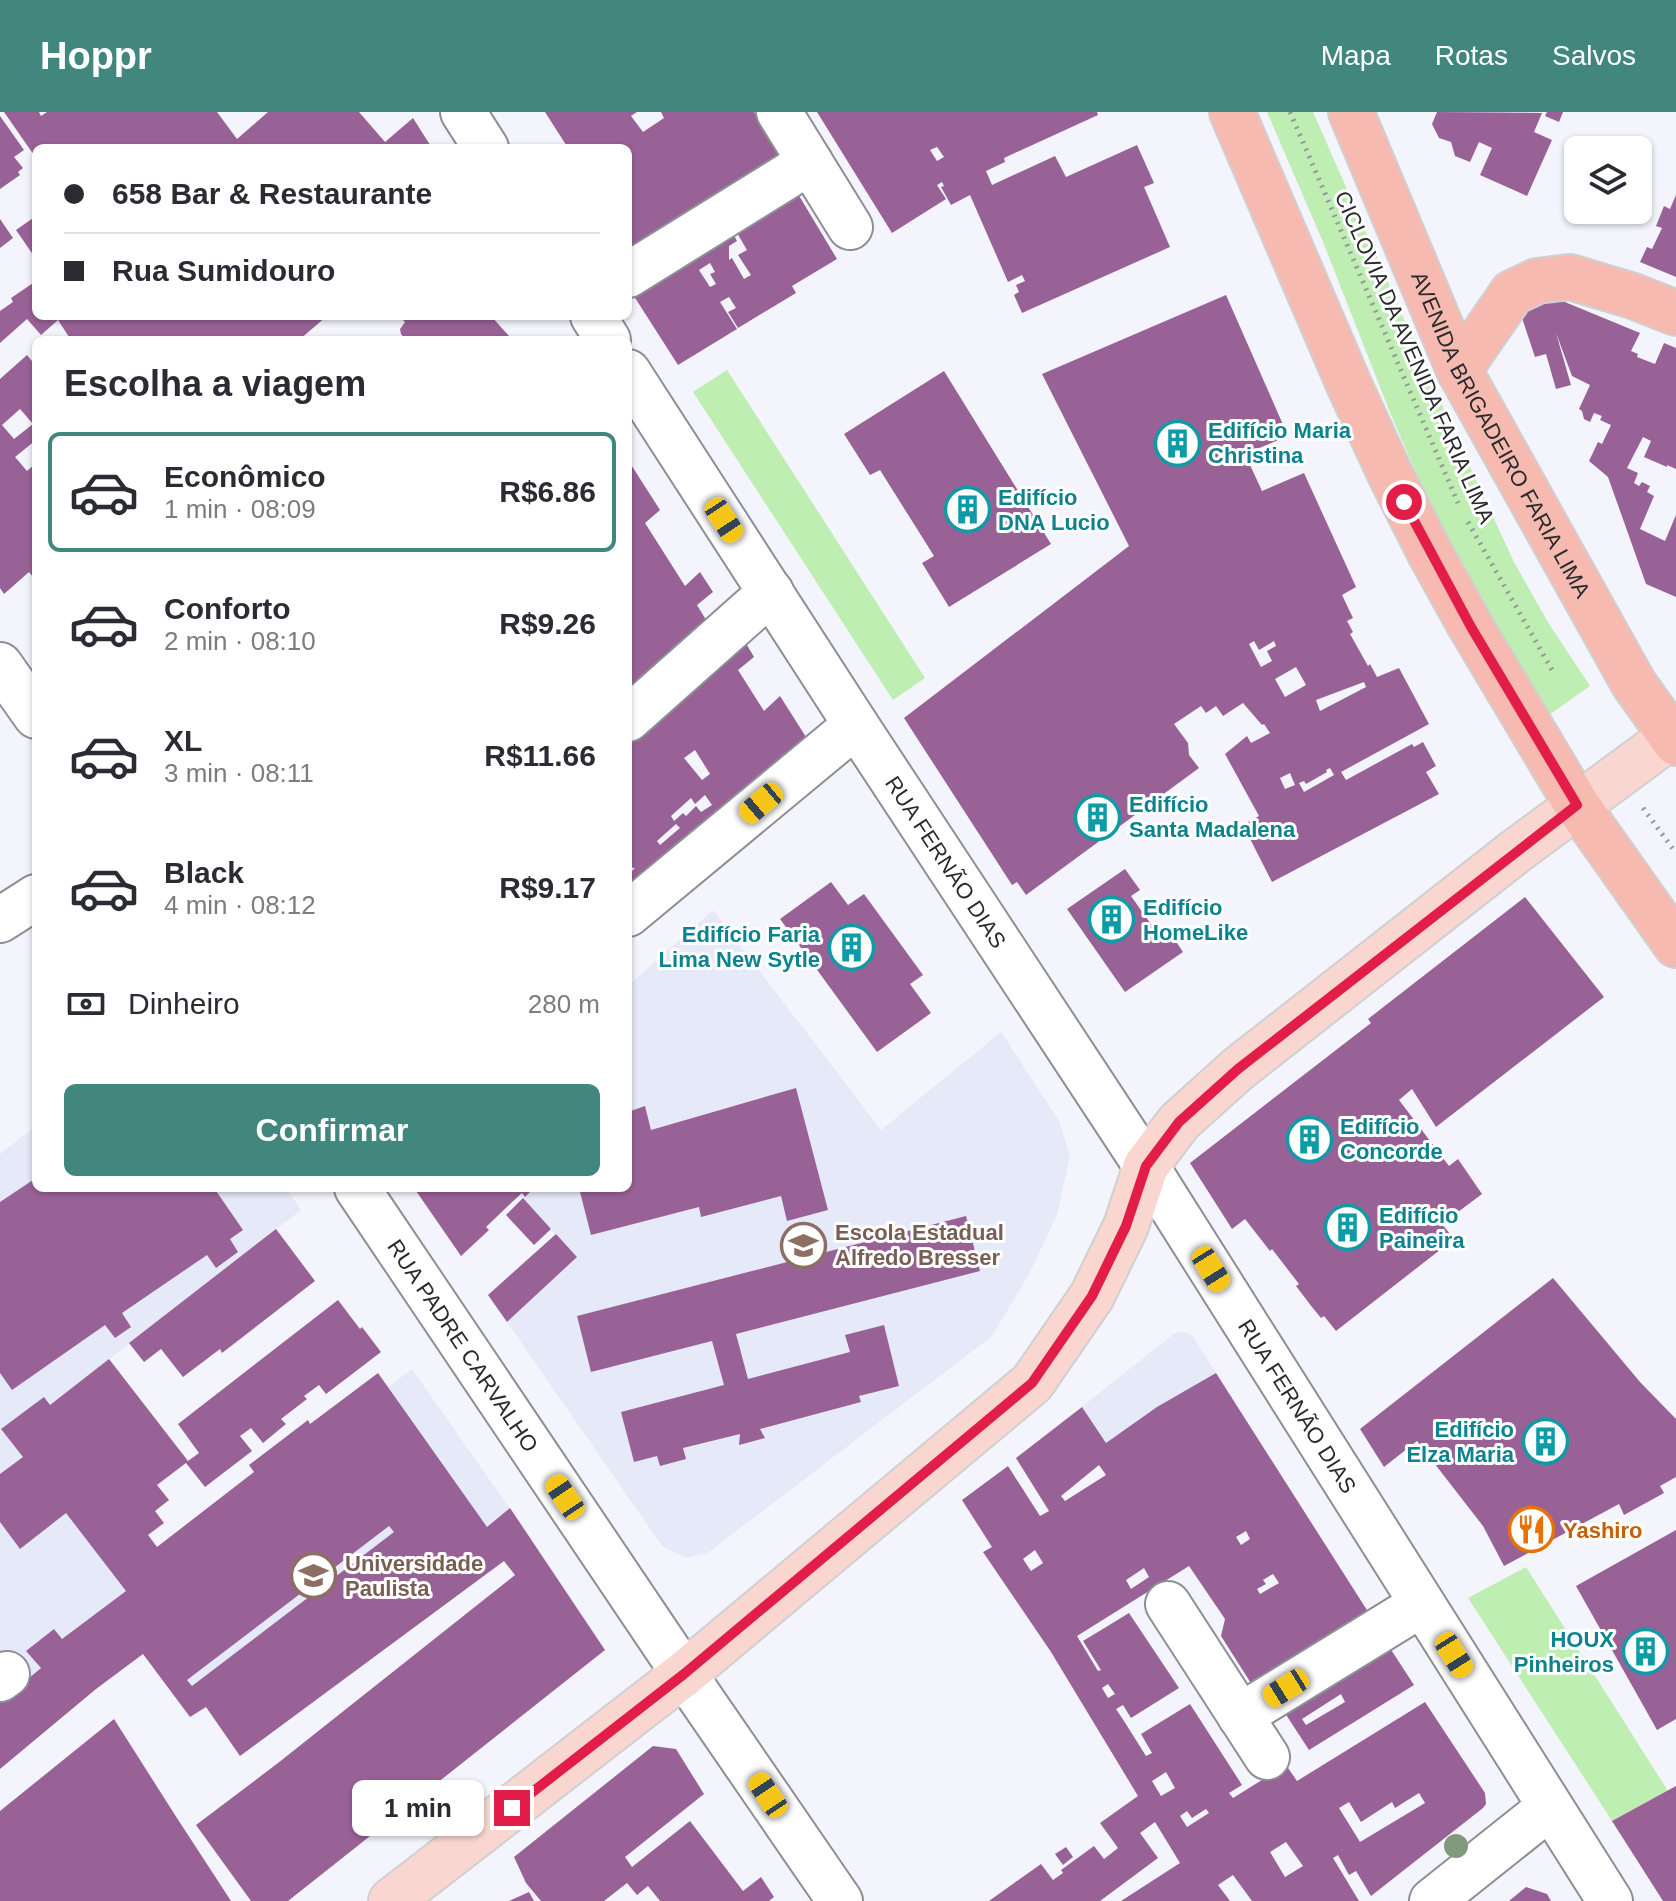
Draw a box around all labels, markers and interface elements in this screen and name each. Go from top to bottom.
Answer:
text: Hoppr [40,35,152,77]
text: Mapa [1321,40,1391,71]
text: Rotas [1435,40,1508,71]
text: Salvos [1552,40,1636,71]
map controls [1564,136,1652,224]
button: layers [1564,136,1652,224]
text: 658 Bar & Restaurante [112,177,432,210]
street label: CICLOVIA DA AVENIDA FARIA LIMA [1330,187,1500,528]
text: Rua Sumidouro [112,254,335,287]
street label: AVENIDA BRIGADEIRO FARIA LIMA [1406,268,1595,602]
text: Escolha a viagem [64,363,366,404]
place label: Edifício Maria Christina [1208,418,1352,468]
building icon: Edifício Maria Christina [1153,419,1201,467]
icon: car [68,456,140,528]
text: Econômico [164,460,326,493]
text: R$6.86 [499,475,596,508]
route start [1386,484,1422,520]
place label: Edifício DNA Lucio [998,485,1110,535]
building icon: Edifício DNA Lucio [943,486,991,534]
car [701,493,747,547]
text: 1 min · 08:09 [164,494,316,524]
icon: car [68,588,140,660]
text: Conforto [164,592,291,625]
text: R$9.26 [499,607,596,640]
text: 2 min · 08:10 [164,626,316,656]
icon: car [68,720,140,792]
text: XL [164,724,202,757]
text: R$11.66 [484,739,596,772]
text: 3 min · 08:11 [164,758,314,788]
street label: RUA FERNÃO DIAS [880,771,1011,953]
car [735,778,787,828]
place label: Edifício Santa Madalena [1129,792,1296,842]
building icon: Edifício Santa Madalena [1074,793,1122,841]
icon: car [68,852,140,924]
text: Black [164,856,244,889]
text: R$9.17 [499,871,596,904]
text: 4 min · 08:12 [164,890,316,920]
place label: Edifício HomeLike [1143,895,1248,945]
building icon: Edifício HomeLike [1088,896,1136,944]
place label: Edifício Faria Lima New Sytle [659,922,821,972]
building icon: Edifício Faria Lima New Sytle [827,923,875,971]
icon: cash [64,982,108,1026]
text: Dinheiro [128,987,240,1020]
text: 280 m [528,989,600,1019]
button: Confirmar [64,1084,600,1176]
place label: Edifício Concorde [1340,1114,1443,1164]
building icon: Edifício Concorde [1285,1115,1333,1163]
place label: Edifício Paineira [1379,1203,1465,1253]
building icon: Edifício Paineira [1324,1204,1372,1252]
place label: Escola Estadual Alfredo Bresser [835,1220,1004,1270]
school or university icon: Escola Estadual Alfredo Bresser [780,1221,828,1269]
street label: RUA PADRE CARVALHO [382,1235,543,1457]
car [1188,1242,1234,1296]
street label: RUA FERNÃO DIAS [1233,1315,1361,1498]
place label: Edifício Elza Maria [1406,1417,1515,1467]
building icon: Edifício Elza Maria [1521,1418,1569,1466]
car [542,1470,588,1524]
restaurant icon: Yashiro [1508,1506,1556,1554]
place label: Yashiro [1563,1518,1642,1543]
place label: Universidade Paulista [345,1551,483,1601]
school or university icon: Universidade Paulista [290,1552,338,1600]
place label: HOUX Pinheiros [1514,1627,1614,1677]
car [1431,1628,1477,1682]
building icon: HOUX Pinheiros [1621,1628,1669,1676]
car [1259,1665,1313,1711]
car [745,1768,791,1822]
callout: 1 min [352,1780,484,1836]
route end [494,1790,530,1826]
text: 1 min [384,1793,452,1823]

